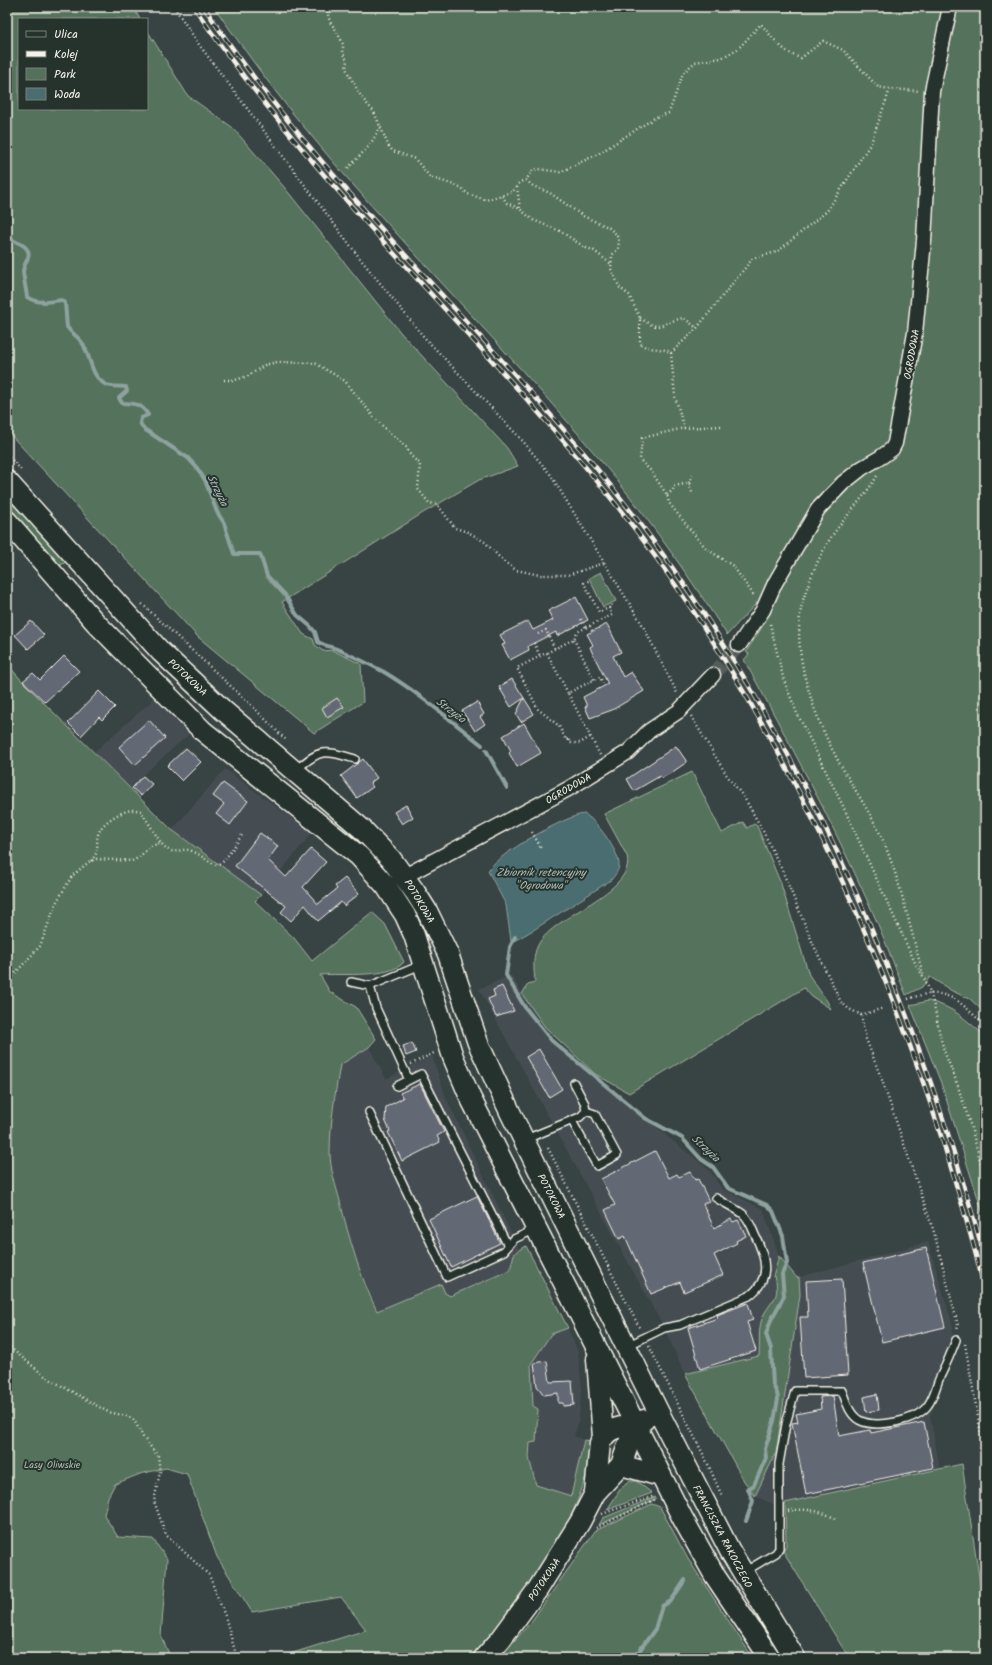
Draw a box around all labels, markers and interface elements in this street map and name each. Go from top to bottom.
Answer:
legend [18,18,148,110]
text: Ulica [54,25,78,44]
text: Kolej [54,45,79,64]
text: Park [54,65,76,84]
text: Woda [54,85,81,104]
street label: OGRODOWA [900,328,924,381]
water label: Strzyża [202,471,233,510]
street label: POTOKOWA [164,655,211,700]
water label: Strzyża [432,693,470,729]
street label: OGRODOWA [543,769,594,808]
water label: Zbiornik retencyjny "Ogrodowa" [496,864,588,895]
street label: POTOKOWA [400,876,439,927]
water label: Strzyża [687,1131,724,1167]
street label: POTOKOWA [533,1171,569,1222]
park label: Lasy Oliwskie [24,1457,81,1473]
street label: FRANCISZKA RAKOCZEGO [688,1482,756,1591]
street label: POTOKOWA [525,1555,565,1604]

